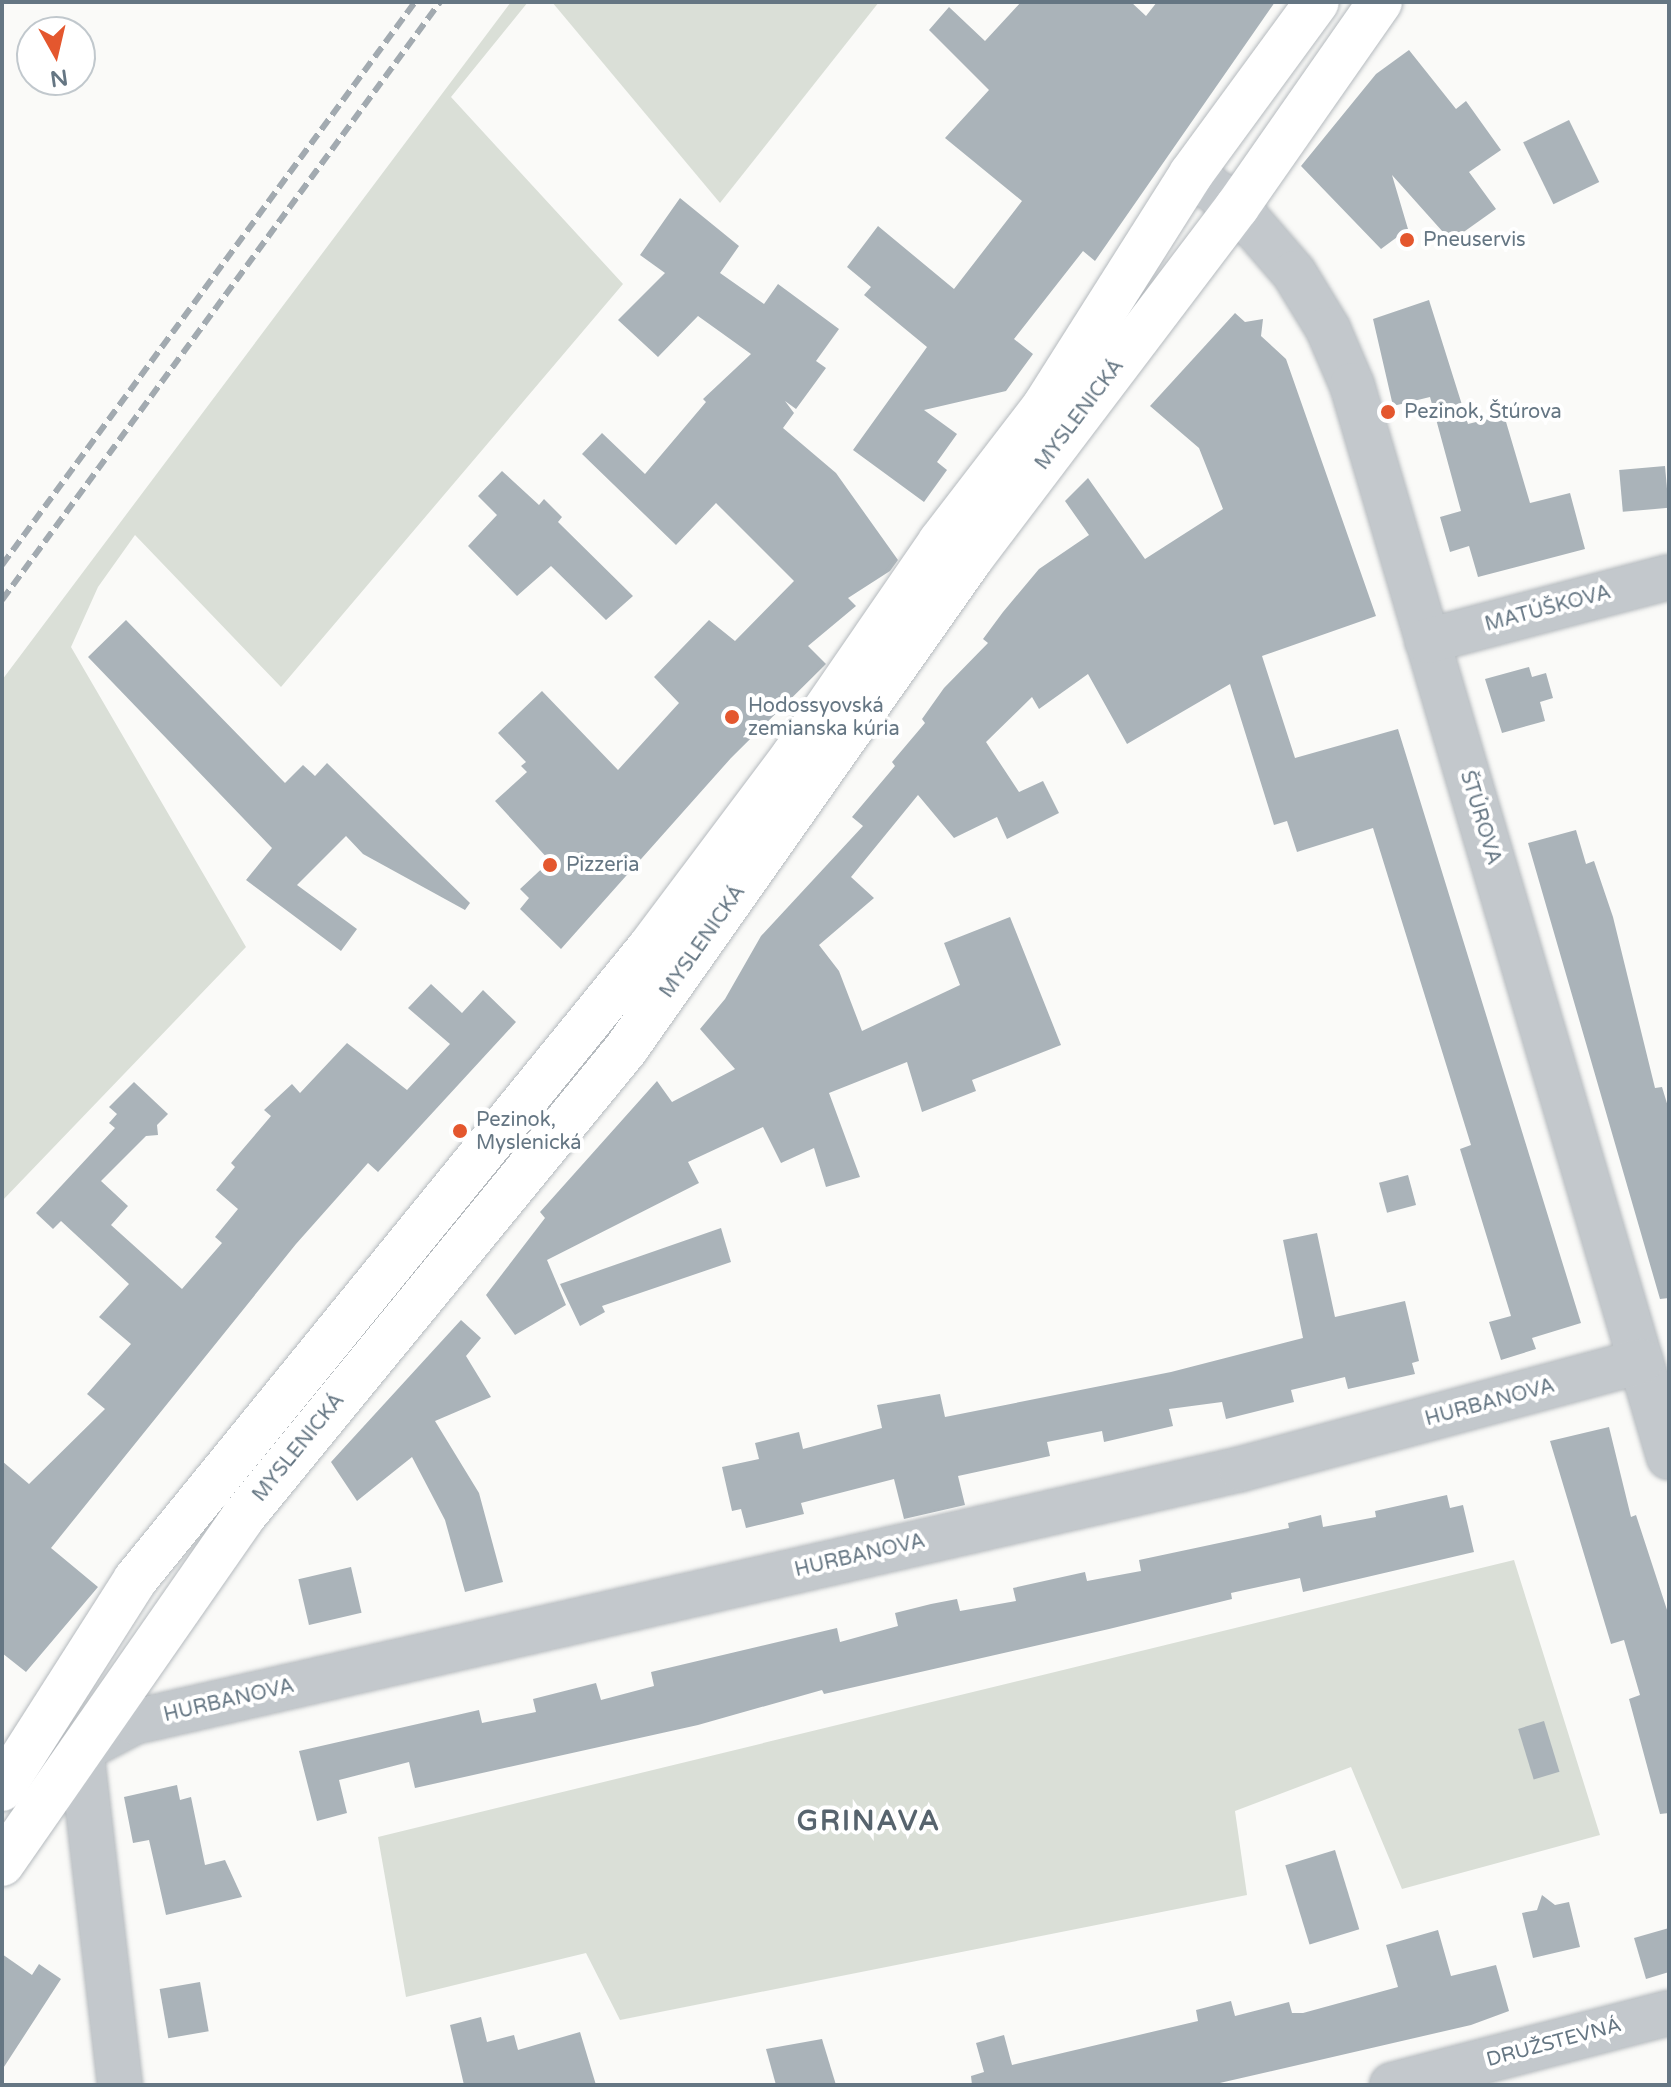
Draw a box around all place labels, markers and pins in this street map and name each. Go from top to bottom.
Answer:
place label: Pneuservis [1423,228,1526,252]
marker: Pneuservis [1398,231,1416,249]
place label: Pezinok, Štúrova [1404,400,1562,424]
marker: Pezinok, Štúrova [1379,403,1397,421]
place label: Hodossyovská zemianska kúria [748,694,900,741]
marker: Hodossyovská zemianska kúria [723,708,741,726]
place label: Pizzeria [566,853,639,877]
marker: Pizzeria [541,856,559,874]
place label: Pezinok, Myslenická [476,1108,582,1155]
marker: Pezinok, Myslenická [451,1122,469,1140]

